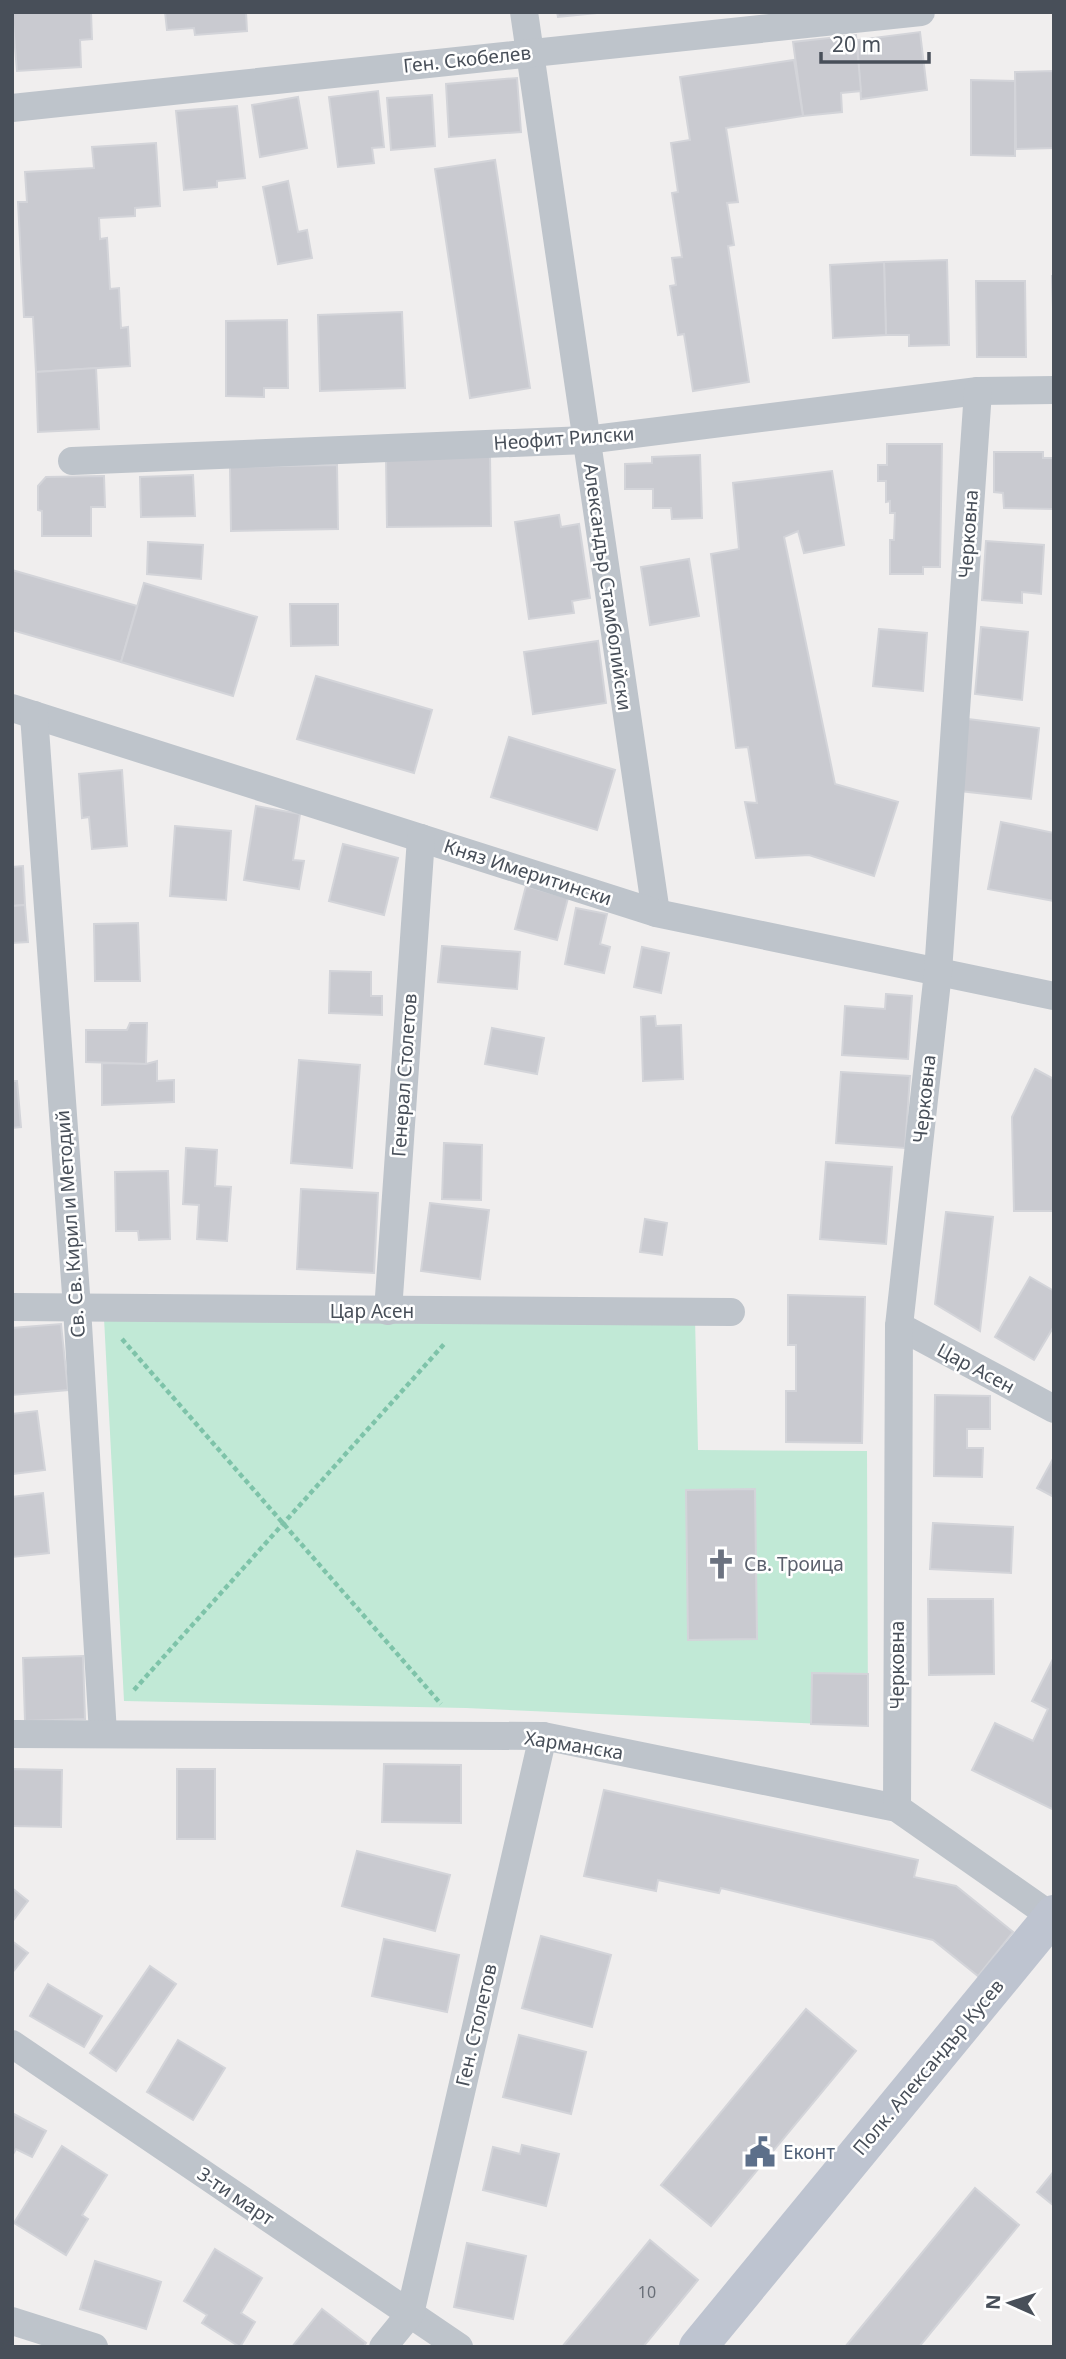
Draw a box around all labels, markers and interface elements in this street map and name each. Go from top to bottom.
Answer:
scale bar [821,21,930,65]
text: 20 m [832,30,881,58]
street label: Ген. Скобелев [402,39,532,79]
street label: Неофит Рилски [493,420,635,456]
street label: Александър Стамболийски [578,462,638,712]
street label: Черковна [952,489,984,579]
street label: Княз Имеритински [441,833,615,911]
street label: Генерал Столетов [385,992,423,1158]
street label: Черковна [906,1054,942,1144]
street label: Св. Св. Кирил и Методий [49,1109,91,1339]
street label: Цар Асен [330,1298,414,1324]
street label: Цар Асен [933,1337,1019,1399]
church icon: Св. Троица [704,1547,738,1581]
place label: Св. Троица [744,1551,844,1577]
street label: Черковна [884,1621,910,1709]
street label: Харманска [523,1724,625,1766]
street label: Ген. Столетов [449,1961,503,2089]
street label: Полк. Александър Кусев [847,1974,1009,2160]
public building icon: Еконт [743,2135,777,2169]
place label: Еконт [783,2139,835,2165]
street label: 3-ти март [192,2161,280,2231]
north arrow [975,2268,1045,2338]
house number: 10 [638,2281,656,2303]
text: N [980,2294,1006,2311]

